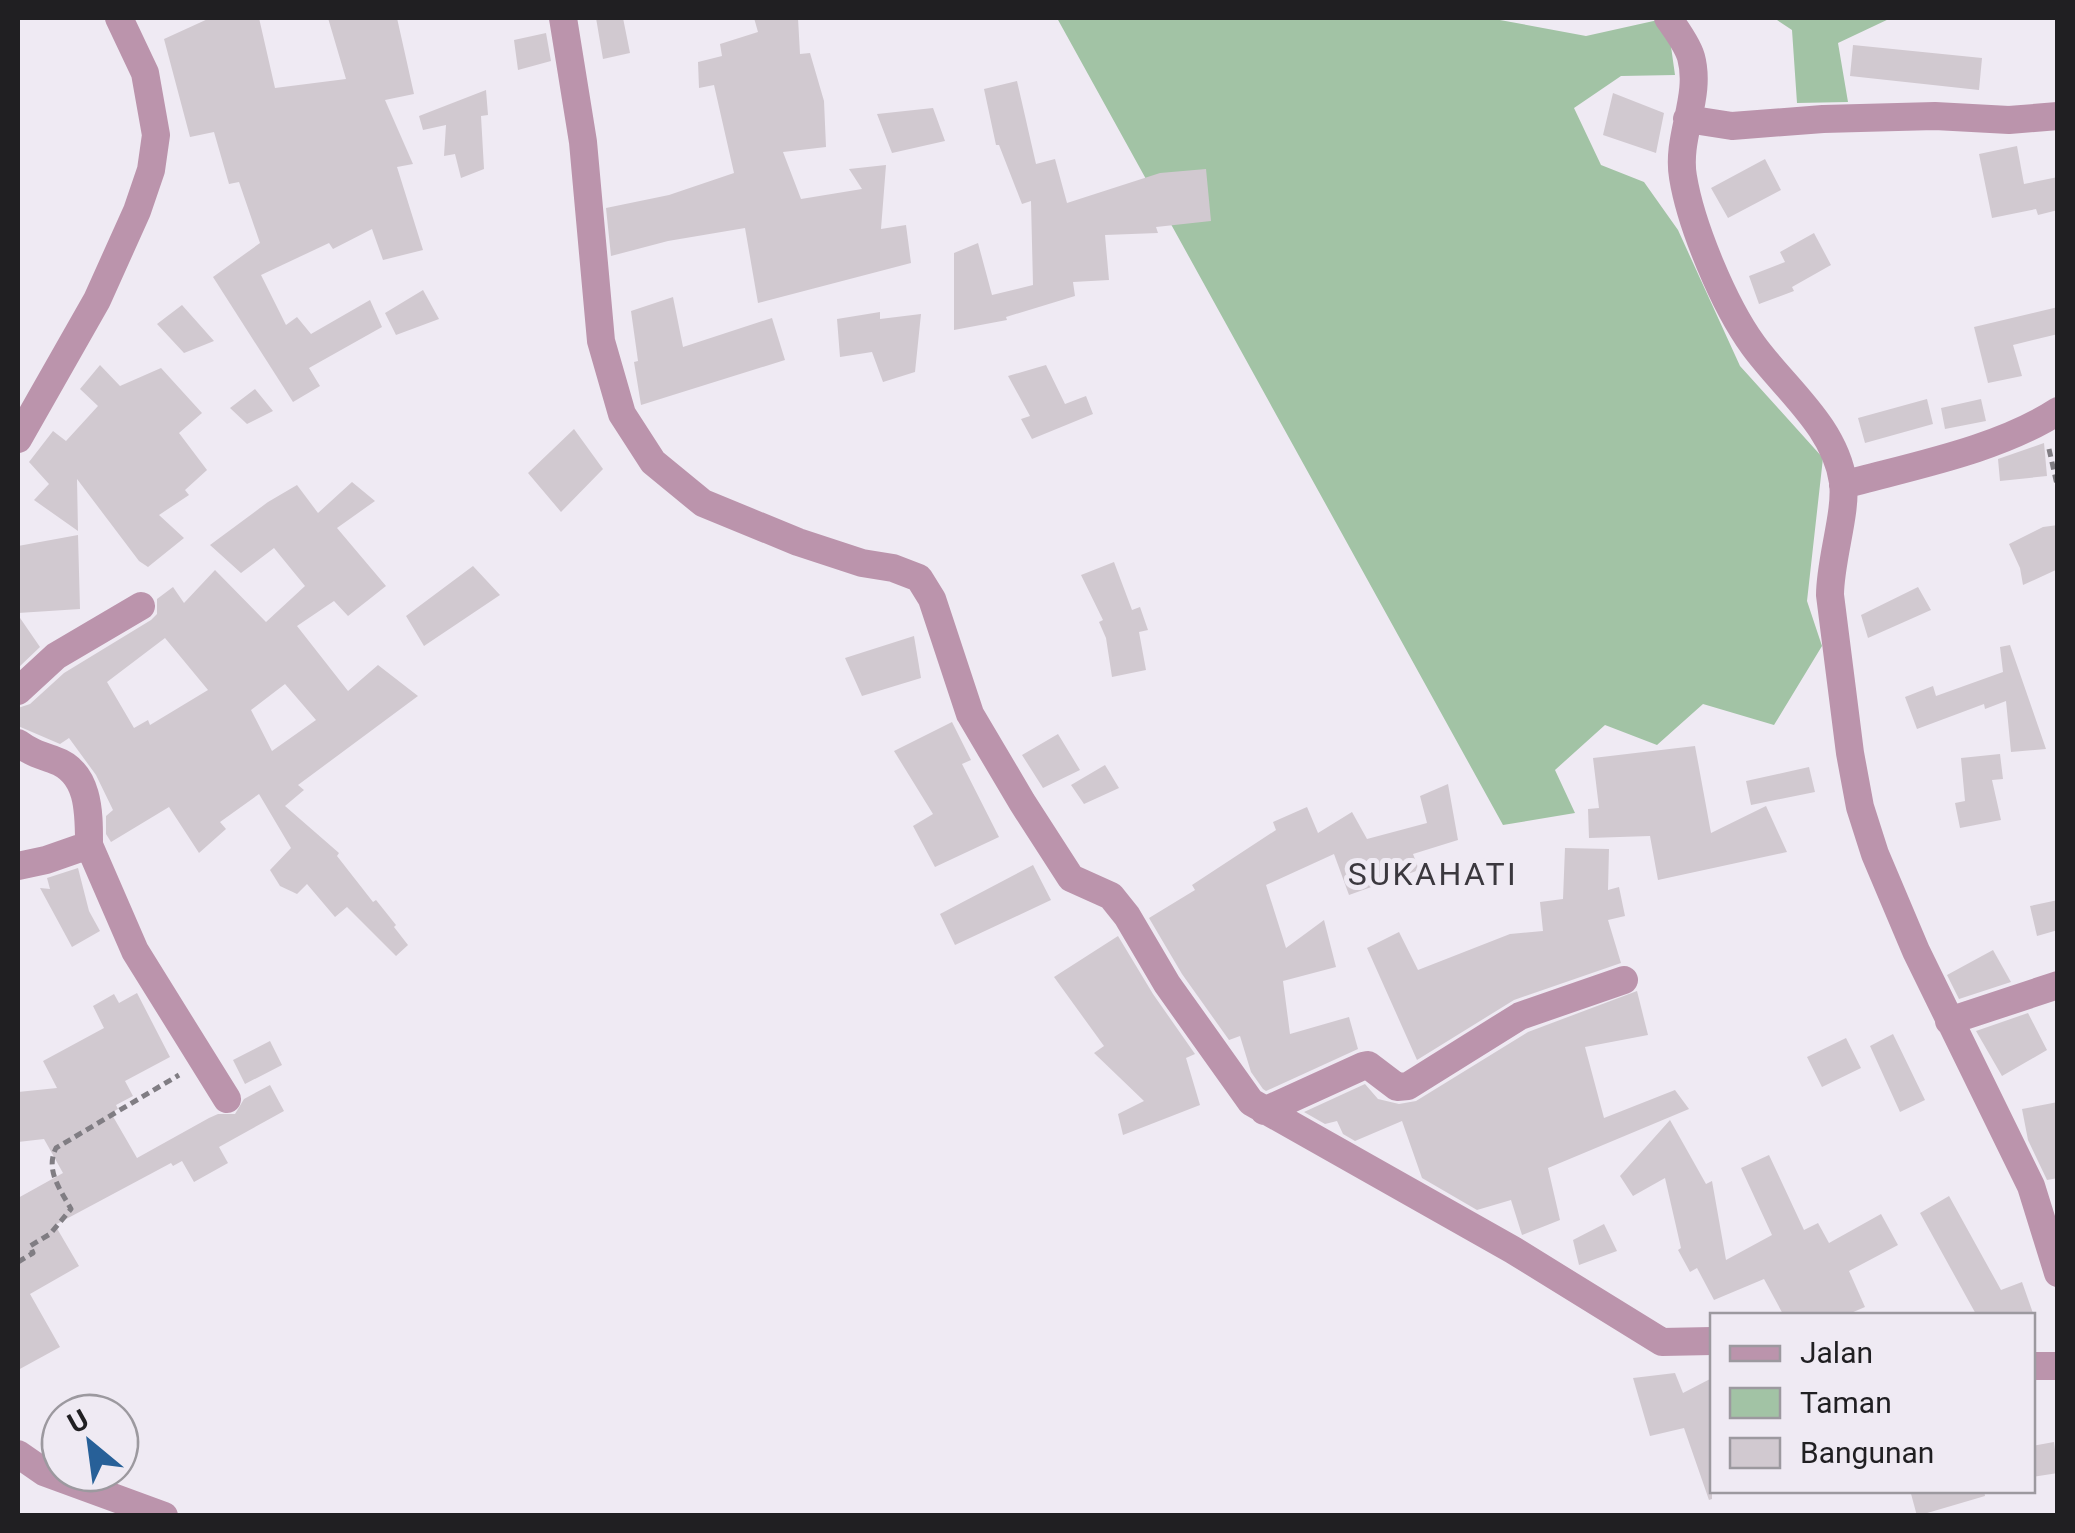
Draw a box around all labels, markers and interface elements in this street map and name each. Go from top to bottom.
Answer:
district label: SUKAHATI [1348,855,1518,893]
legend [1710,1313,2035,1493]
text: Jalan [1800,1335,1873,1370]
text: Taman [1800,1385,1892,1420]
north arrow [40,1393,140,1493]
text: U [62,1403,94,1440]
text: Bangunan [1800,1435,1934,1470]

